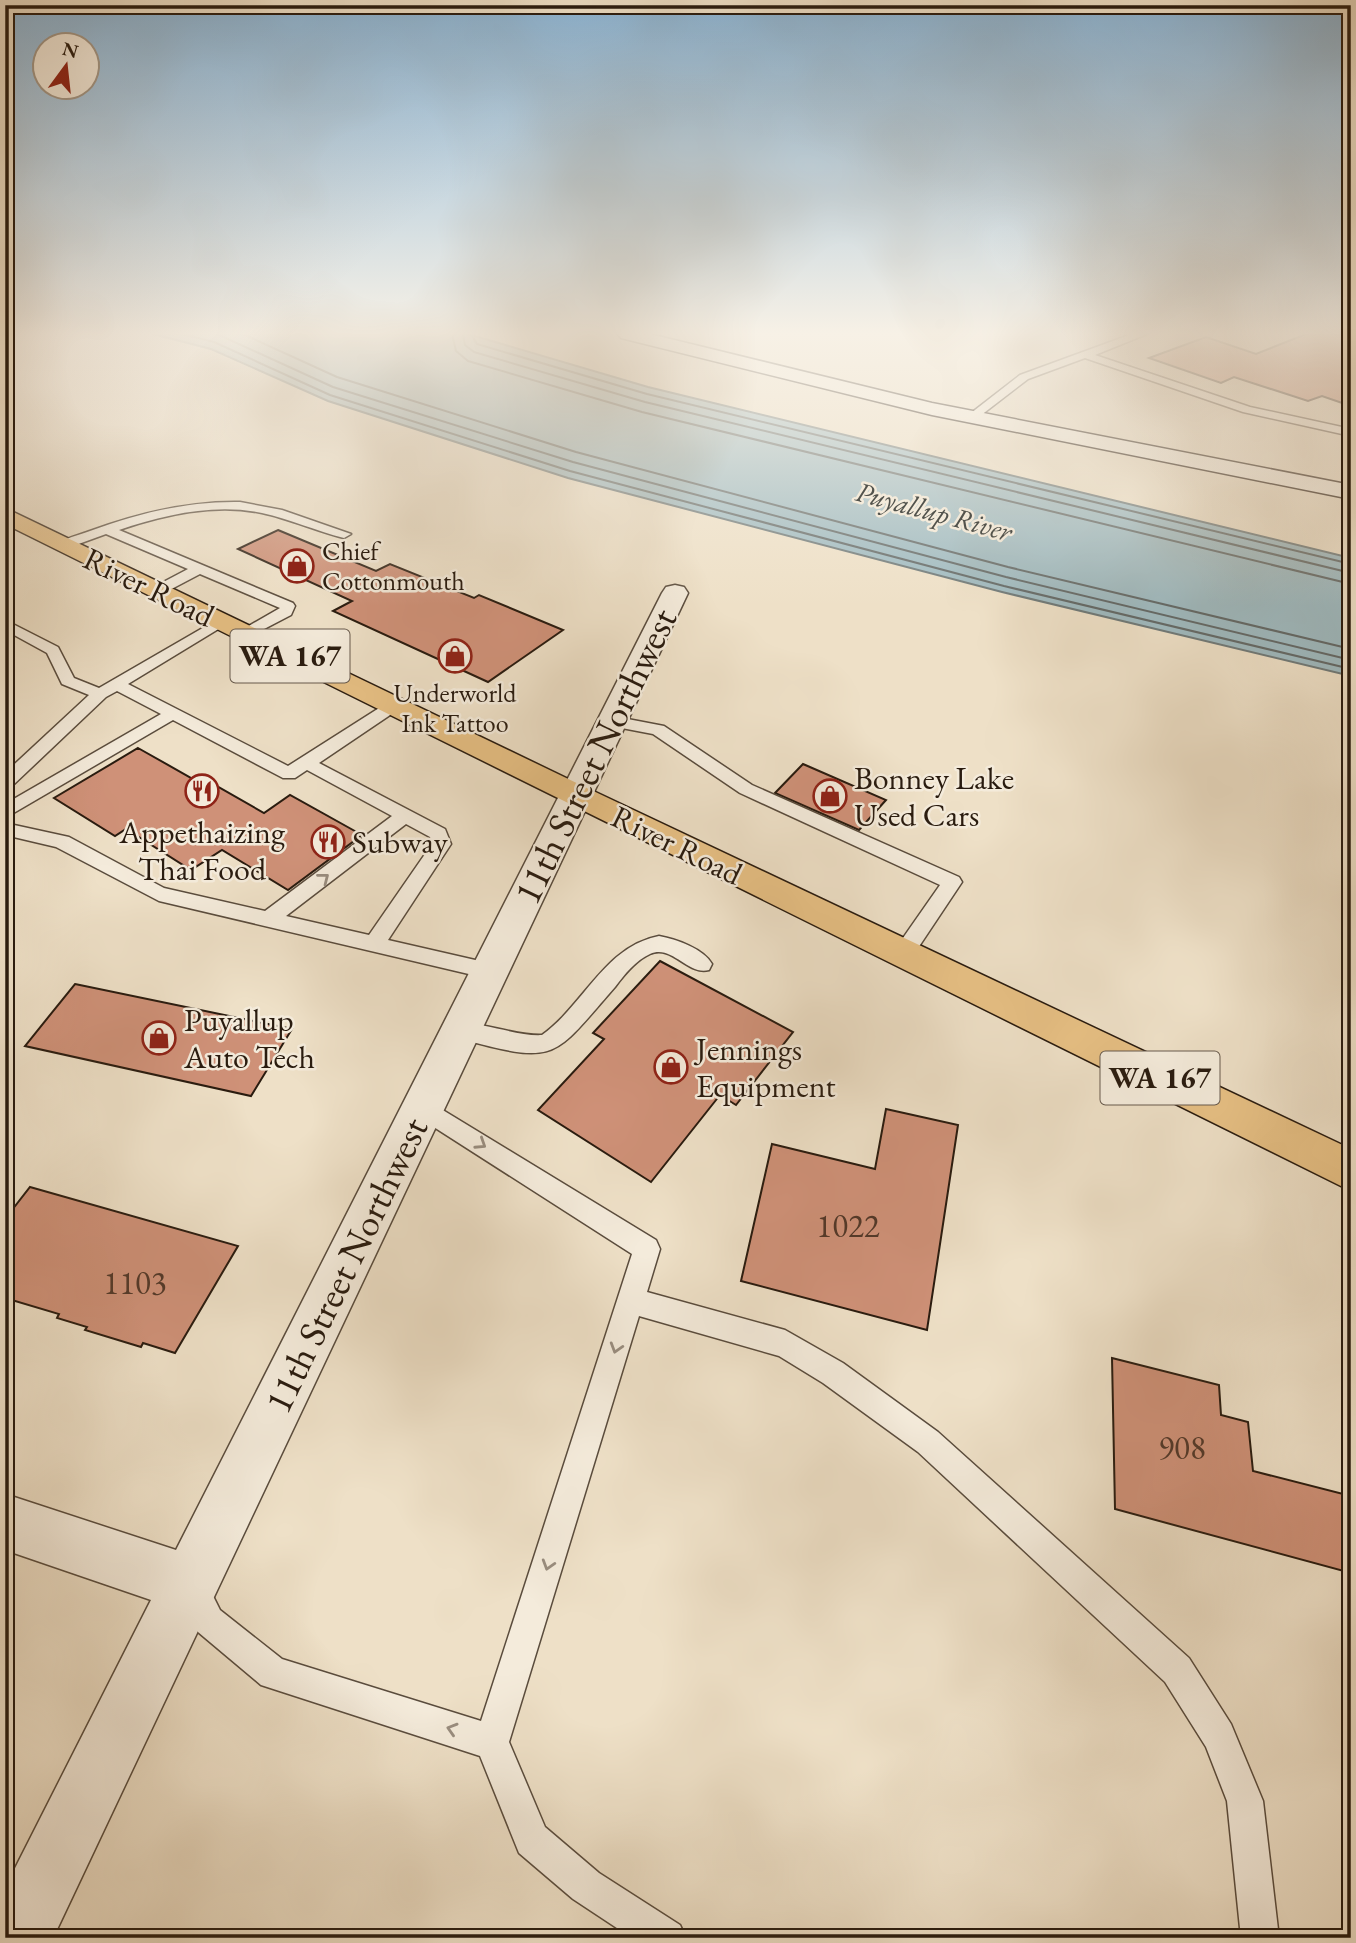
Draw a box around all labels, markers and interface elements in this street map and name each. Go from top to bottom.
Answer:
north arrow [32,32,102,102]
text: N [60,36,82,64]
water label: Puyallup River [852,473,1017,549]
place label: Chief Cottonmouth [322,534,465,598]
street label: River Road [77,537,222,637]
shop icon: Chief Cottonmouth [278,547,316,585]
street label: 11th Street Northwest [502,600,687,912]
road number: WA 167 [230,629,350,682]
shop icon: Underworld Ink Tattoo [436,637,474,675]
place label: Underworld Ink Tattoo [393,676,517,740]
place label: Bonney Lake Used Cars [854,757,1014,836]
restaurant icon: Appethaizing Thai Food [183,772,221,810]
shop icon: Bonney Lake Used Cars [811,777,849,815]
street label: River Road [605,795,750,895]
place label: Appethaizing Thai Food [118,811,286,890]
place label: Subway [352,821,449,863]
restaurant icon: Subway [309,823,347,861]
one-way arrow [316,873,328,886]
place label: Puyallup Auto Tech [183,999,315,1078]
shop icon: Puyallup Auto Tech [140,1019,178,1057]
place label: Jennings Equipment [693,1028,836,1107]
shop icon: Jennings Equipment [652,1048,690,1086]
road number: WA 167 [1100,1052,1220,1104]
street label: 11th Street Northwest [253,1109,438,1421]
one-way arrow [473,1136,486,1149]
house number: 1022 [816,1204,880,1247]
house number: 1103 [103,1261,167,1304]
one-way arrow [610,1342,624,1354]
house number: 908 [1158,1426,1206,1469]
one-way arrow [542,1559,556,1571]
one-way arrow [446,1723,458,1738]

